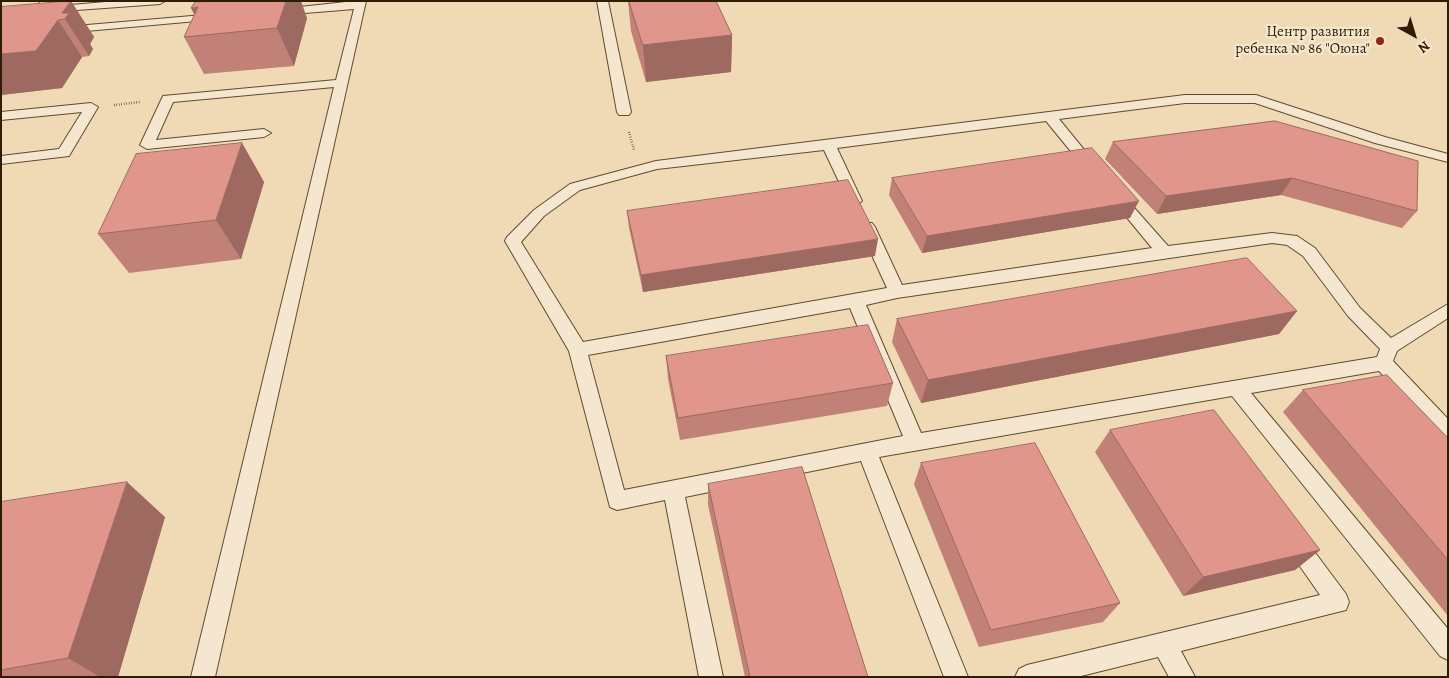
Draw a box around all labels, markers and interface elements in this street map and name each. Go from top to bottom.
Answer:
north arrow [1389,10,1439,60]
place label: Центр развития ребенка № 86 "Оюна" [1235,23,1370,58]
marker: Центр развития ребенка № 86 "Оюна" [1374,35,1386,47]
text: N [1414,36,1434,58]

